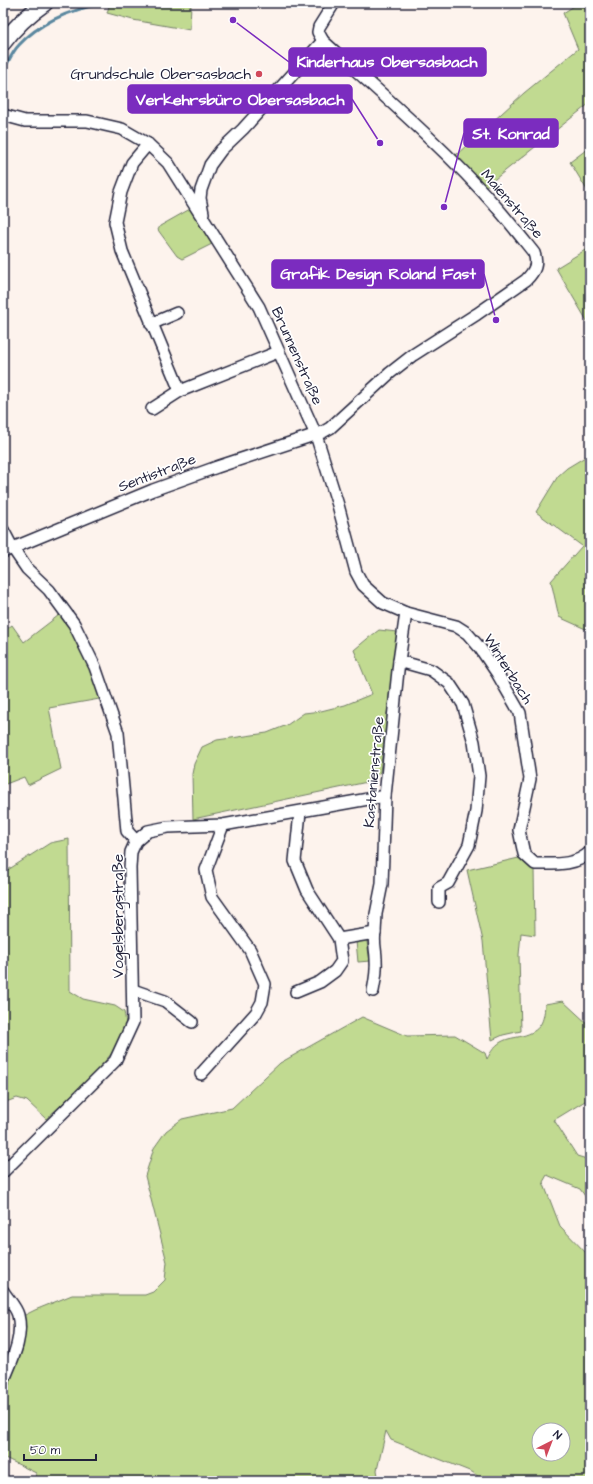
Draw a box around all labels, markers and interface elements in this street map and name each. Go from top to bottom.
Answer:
callout: Kinderhaus Obersasbach [289,48,486,76]
text: Kinderhaus Obersasbach [297,51,479,73]
place label: Grundschule Obersasbach [70,64,252,85]
marker: Grundschule Obersasbach [254,69,264,79]
callout: Verkehrsbüro Obersasbach [128,85,352,113]
text: Verkehrsbüro Obersasbach [135,89,345,111]
callout: St. Konrad [464,119,558,147]
text: St. Konrad [471,123,550,145]
street label: Maienstraße [476,165,548,243]
callout: Grafik Design Roland Fast [272,260,484,288]
text: Grafik Design Roland Fast [280,263,476,287]
street label: Brunnenstraße [266,304,328,408]
street label: Sentistraße [115,449,199,497]
street label: Winterbach [478,630,538,709]
street label: Kastanienstraße [359,715,389,829]
street label: Vogelsbergstraße [108,854,130,978]
north arrow [531,1422,571,1462]
text: N [550,1427,565,1443]
scale bar [24,1436,96,1462]
text: 50 m [30,1442,61,1459]

